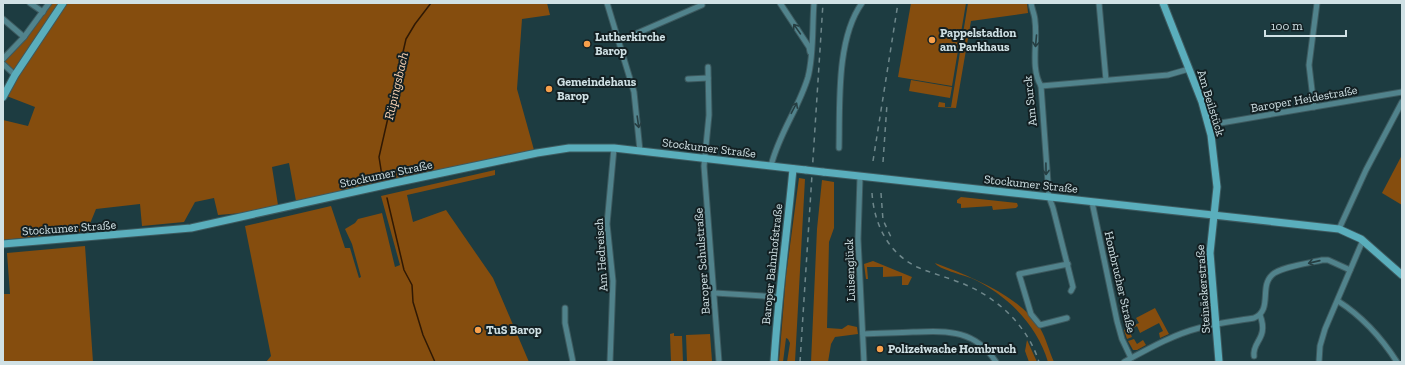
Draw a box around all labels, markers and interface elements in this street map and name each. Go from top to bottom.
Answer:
scale bar [1265,12,1346,38]
text: 100 m [1271,19,1303,33]
one-way arrow [793,24,801,35]
place label: Pappelstadion am Parkhaus [940,26,1016,54]
place label: Lutherkirche Barop [595,30,666,58]
one-way arrow [1032,34,1039,47]
marker: Pappelstadion am Parkhaus [927,35,937,45]
marker: Lutherkirche Barop [582,39,592,49]
water label: Rüpingsbach [381,50,411,121]
street label: Am Beilstück [1194,68,1228,139]
street label: Am Surck [1020,74,1040,127]
place label: Gemeindehaus Barop [557,75,637,103]
street label: Baroper Heidestraße [1250,83,1359,115]
marker: Gemeindehaus Barop [544,84,554,94]
one-way arrow [791,102,799,114]
one-way arrow [634,115,642,128]
street label: Stockumer Straße [661,135,757,161]
street label: Stockumer Straße [338,157,434,191]
one-way arrow [1043,162,1050,175]
street label: Stockumer Straße [983,172,1079,196]
street label: Baroper Bahnhofstraße [759,203,785,325]
street label: Baroper Schulstraße [691,207,713,315]
street label: Stockumer Straße [22,218,117,238]
street label: Am Hedreisch [591,218,611,292]
street label: Hombrucher Straße [1101,230,1139,335]
street label: Luisenglück [842,238,858,302]
street label: Steinäckerstraße [1193,244,1213,334]
one-way arrow [1307,259,1320,267]
place label: TuS Barop [486,323,542,337]
marker: TuS Barop [473,325,483,335]
place label: Polizeiwache Hombruch [888,342,1016,356]
marker: Polizeiwache Hombruch [875,344,885,354]

